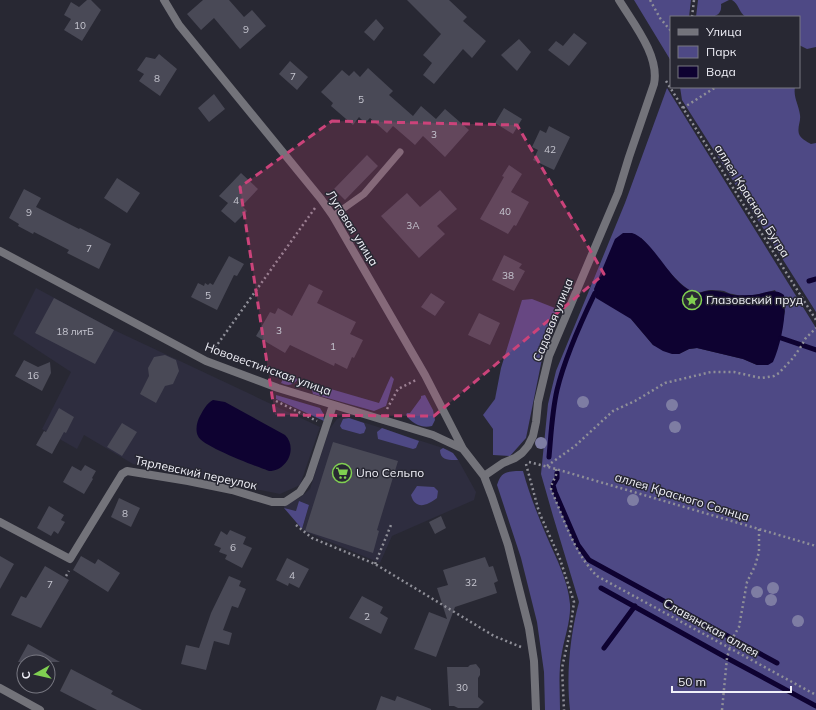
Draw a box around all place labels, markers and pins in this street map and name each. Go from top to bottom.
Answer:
place icon: Глазовский пруд [681,289,703,311]
place label: Глазовский пруд [706,292,803,307]
supermarket icon: Uno Сельпо [331,462,353,484]
place label: Uno Сельпо [356,465,424,480]

